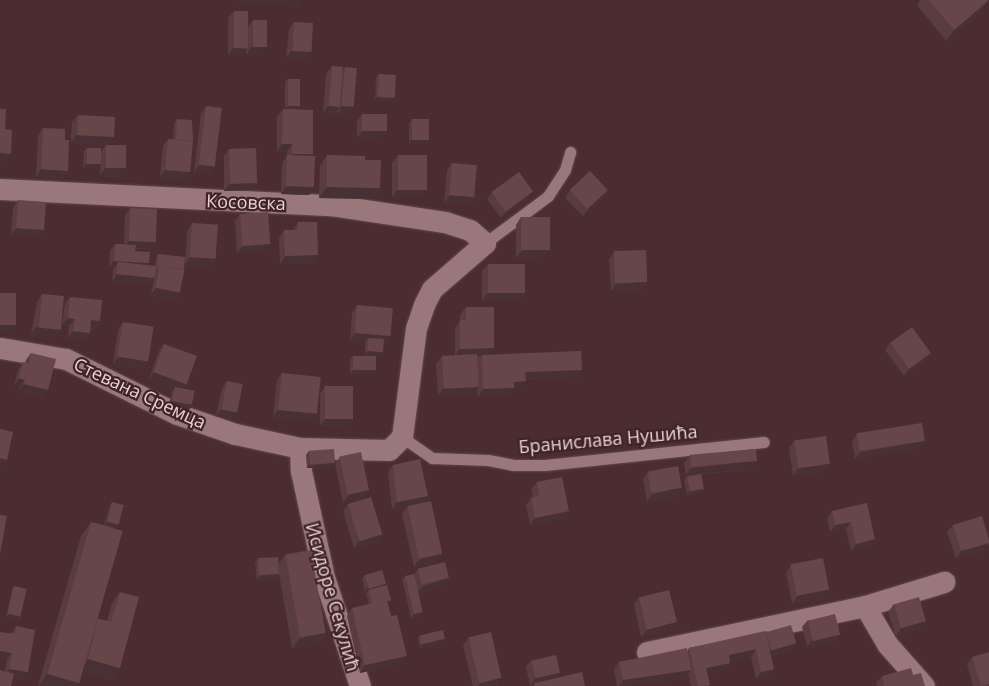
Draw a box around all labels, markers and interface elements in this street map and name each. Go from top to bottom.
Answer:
street label: Косовска [206,190,286,214]
street label: Стевана Сремца [71,353,209,433]
street label: Бранислава Нушића [518,420,698,458]
street label: Исидоре Секулић [301,520,365,674]

